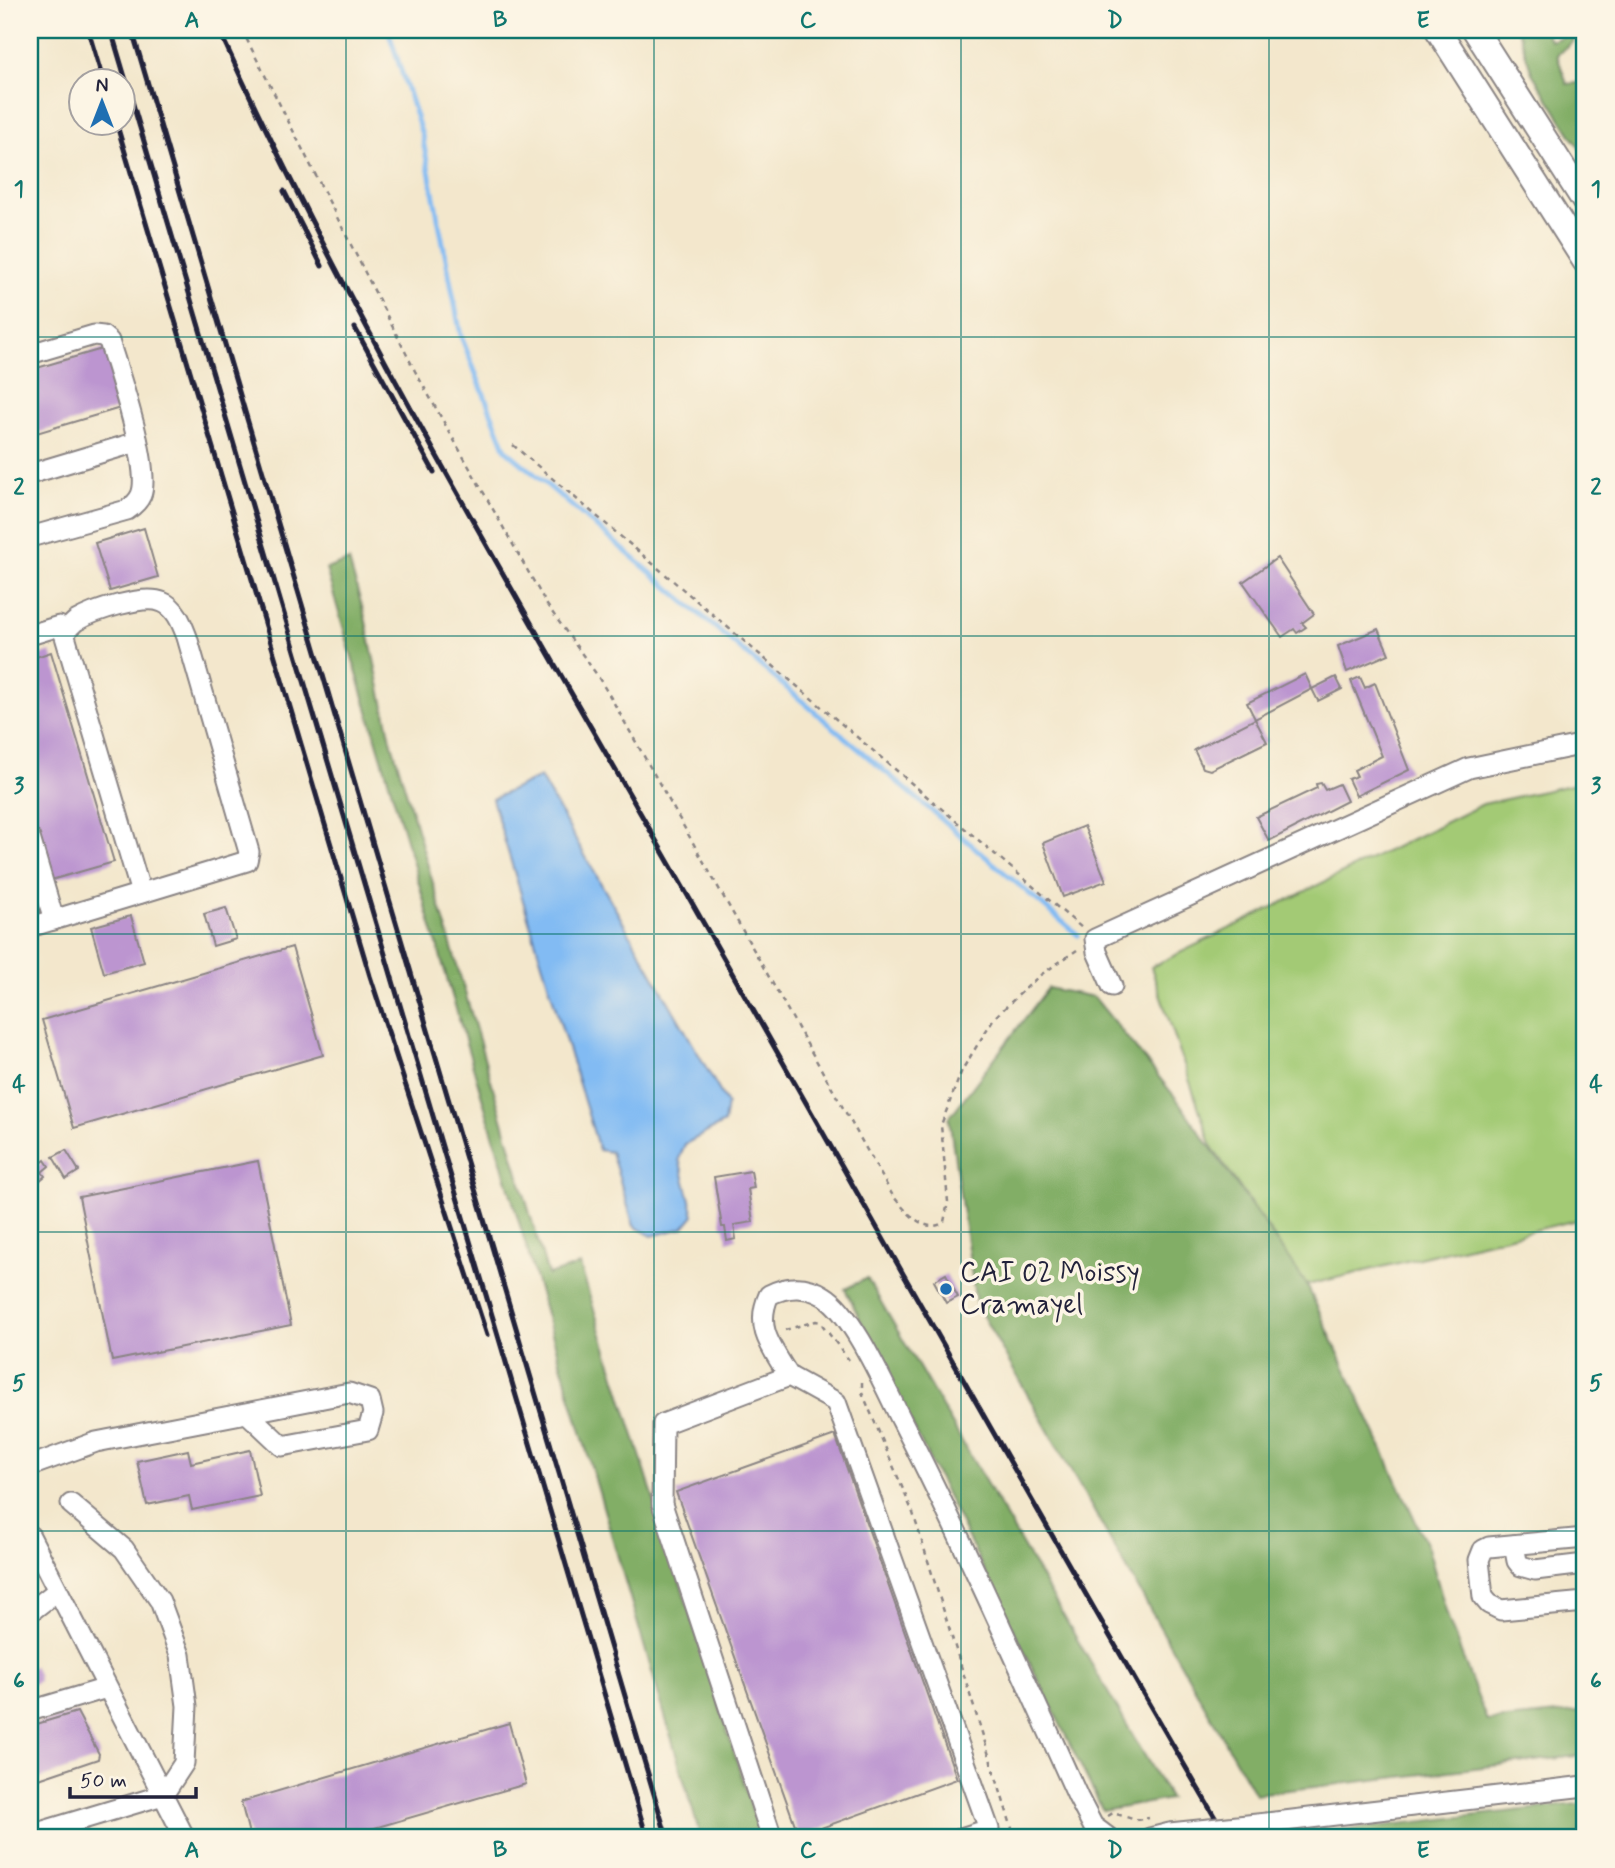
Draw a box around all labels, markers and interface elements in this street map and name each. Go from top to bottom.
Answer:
text: A [184,6,200,36]
text: B [493,6,508,36]
text: C [800,6,817,36]
text: D [1107,6,1123,36]
text: E [1416,6,1430,36]
north arrow [66,66,136,136]
text: N [96,74,108,99]
text: 1 [14,175,24,205]
text: 1 [1591,175,1601,205]
text: 2 [13,473,25,503]
text: 2 [1590,473,1602,503]
text: 3 [14,772,25,802]
text: 3 [1591,772,1602,802]
text: 4 [12,1070,26,1100]
text: 4 [1589,1070,1603,1100]
place label: CAI 02 Moissy Cramayel [960,1255,1140,1324]
marker: CAI 02 Moissy Cramayel [938,1281,954,1297]
text: 5 [12,1369,26,1399]
text: 5 [1589,1369,1603,1399]
text: 6 [13,1667,25,1697]
text: 6 [1590,1667,1602,1697]
scale bar [70,1756,196,1800]
text: 50 m [80,1767,127,1795]
text: A [184,1836,200,1866]
text: B [493,1836,508,1866]
text: C [800,1836,817,1866]
text: D [1107,1836,1123,1866]
text: E [1416,1836,1430,1866]

